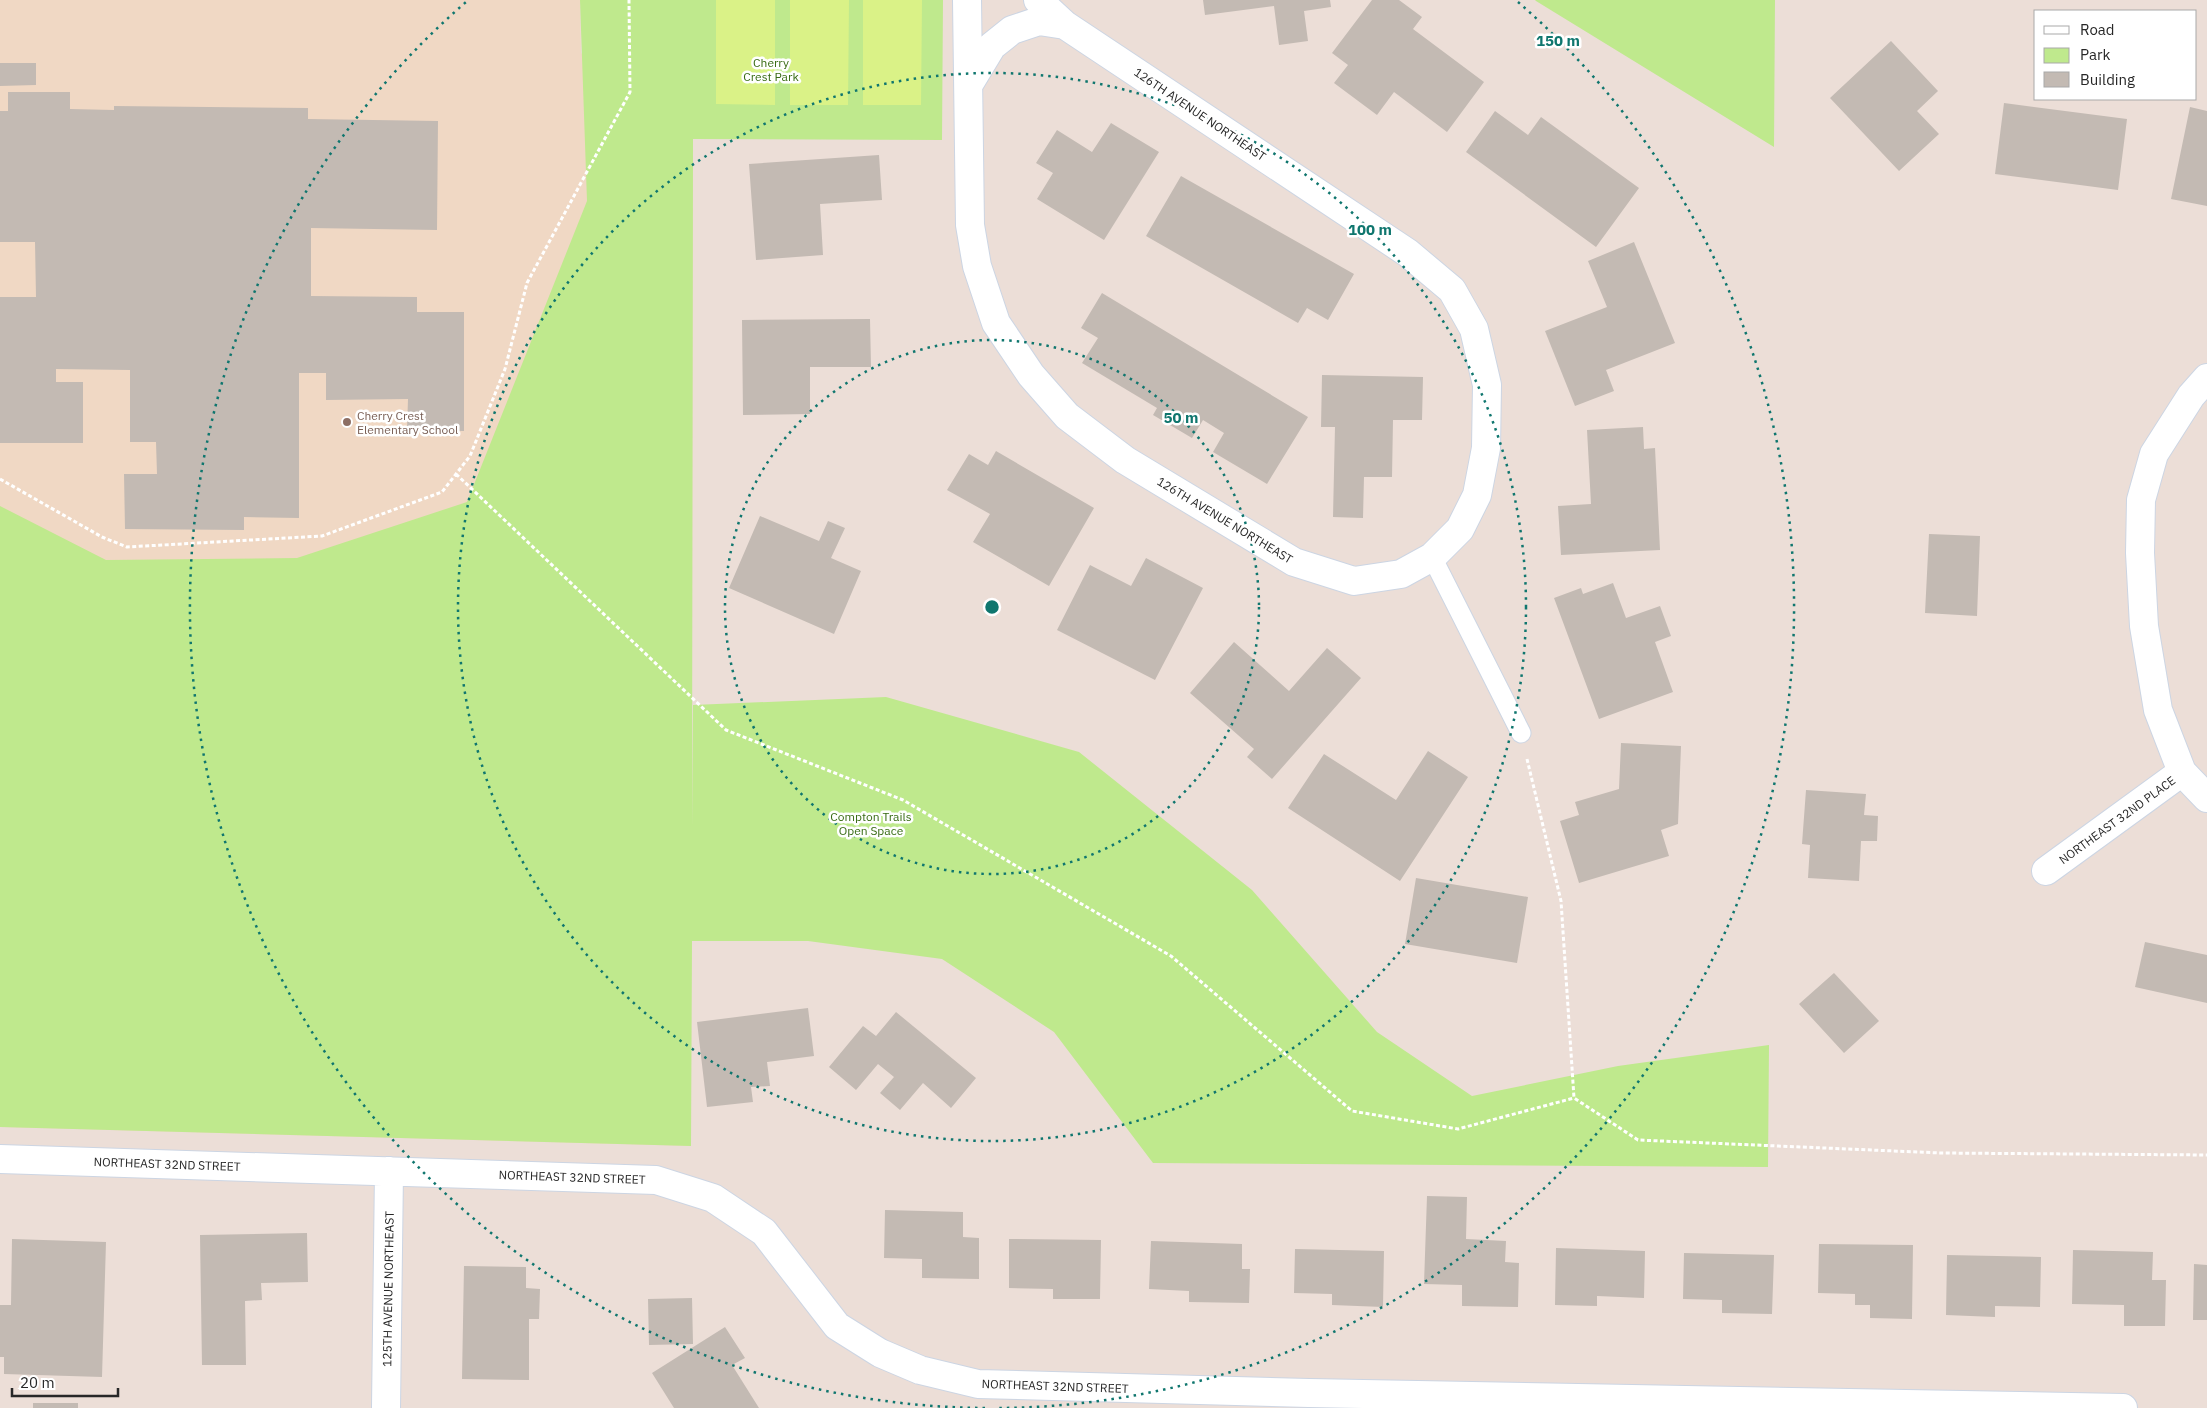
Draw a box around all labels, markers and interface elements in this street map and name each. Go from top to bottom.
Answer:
legend [2034,10,2197,100]
text: Road [2080,20,2115,39]
text: 150 m [1536,31,1580,50]
text: Park [2080,45,2110,64]
park label: Cherry Crest Park [743,55,799,84]
street label: 126TH AVENUE NORTHEAST [1131,64,1269,164]
text: Building [2080,70,2135,89]
text: 100 m [1348,220,1392,239]
place label: Cherry Crest Elementary School [357,408,458,437]
text: 50 m [1164,408,1198,427]
marker: Cherry Crest Elementary School [341,416,353,428]
street label: 126TH AVENUE NORTHEAST [1154,473,1296,567]
centre of rings [983,598,1001,616]
street label: NORTHEAST 32ND PLACE [2056,773,2178,867]
park label: Compton Trails Open Space [830,809,912,838]
street label: NORTHEAST 32ND STREET [93,1154,241,1174]
street label: NORTHEAST 32ND STREET [498,1167,646,1187]
street label: 125TH AVENUE NORTHEAST [379,1211,397,1367]
scale bar [12,1366,119,1398]
text: 20 m [20,1373,55,1392]
street label: NORTHEAST 32ND STREET [981,1376,1129,1396]

